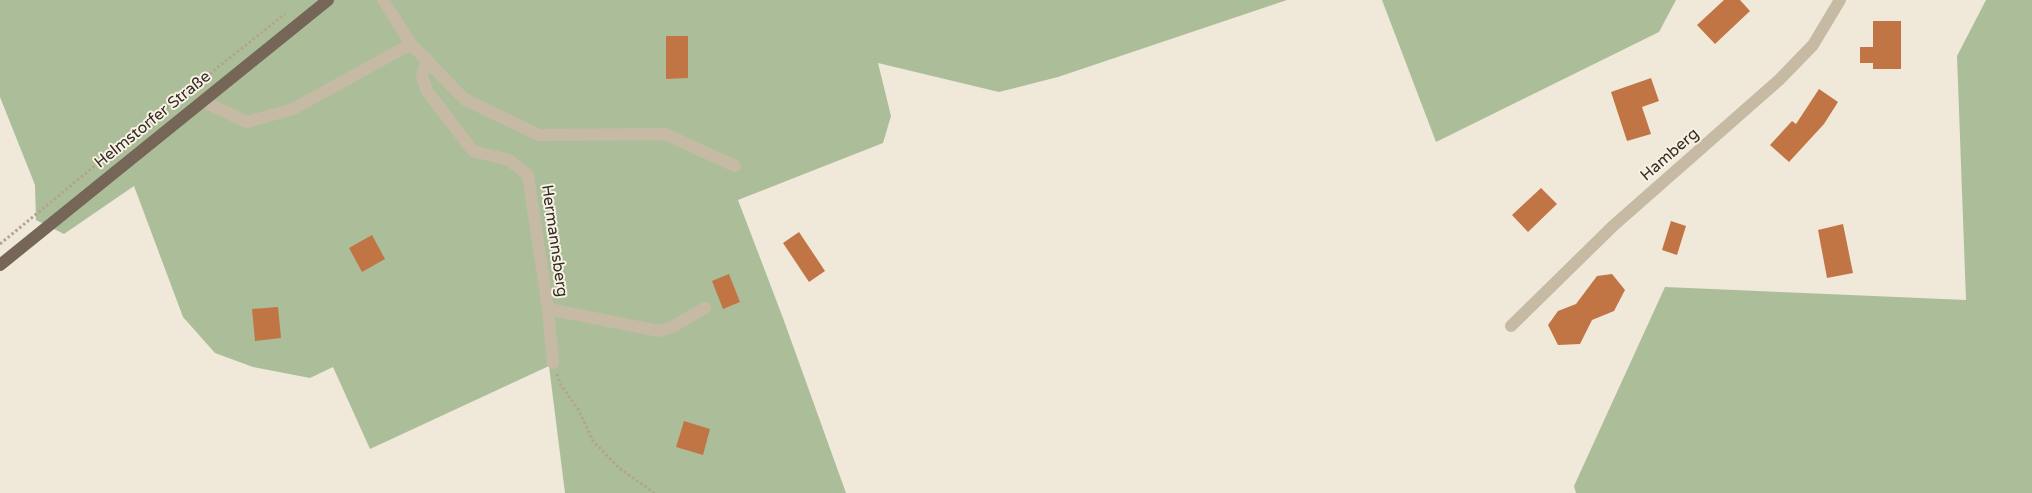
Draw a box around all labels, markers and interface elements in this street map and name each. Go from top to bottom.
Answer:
street label: Helmstorfer Straße [91,67,215,173]
street label: Hamberg [1637,124,1703,186]
street label: Hermannsberg [537,184,571,298]

